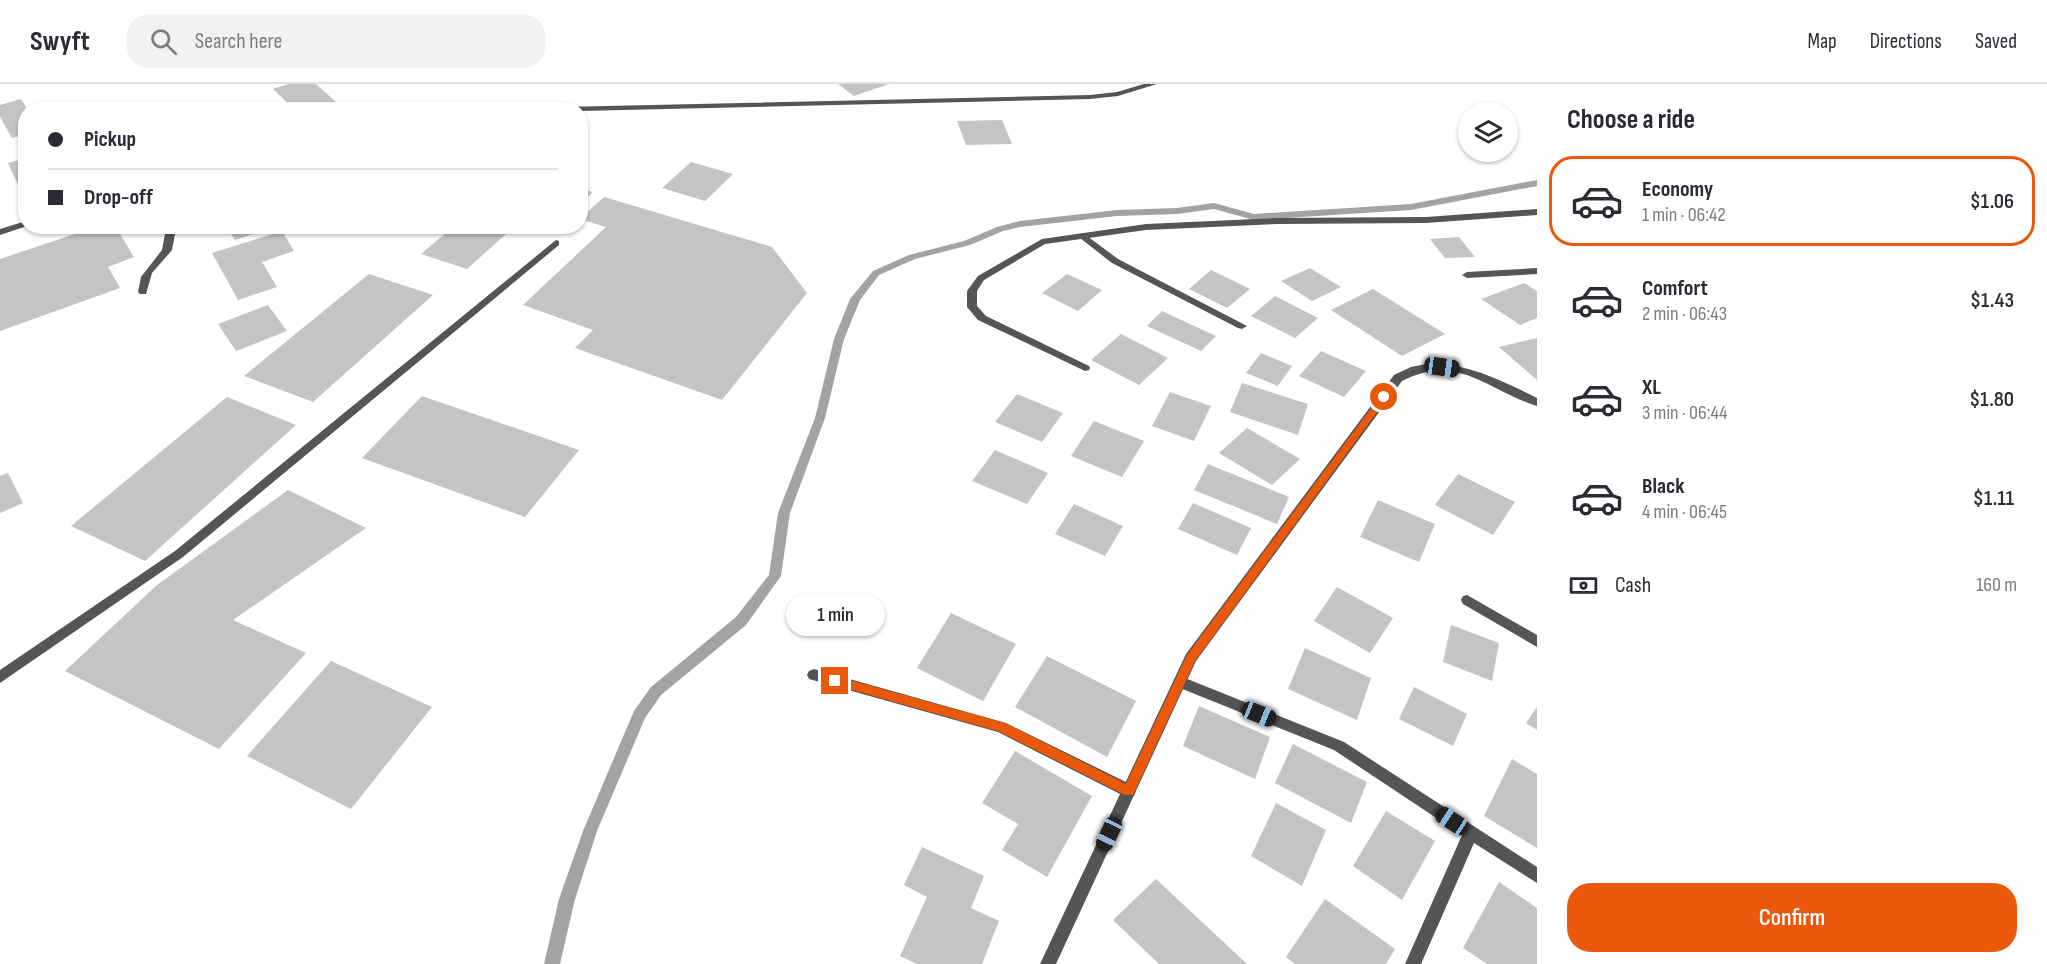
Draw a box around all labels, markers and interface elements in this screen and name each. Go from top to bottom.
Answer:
search box [126,14,546,68]
text: Swyft [30,25,90,58]
icon: search [147,25,180,58]
text: Search here [195,28,282,55]
text: Map [1807,29,1837,54]
text: Directions [1870,29,1942,54]
text: Saved [1975,29,2017,54]
map controls [1458,102,1518,162]
button: layers [1458,102,1518,162]
text: Choose a ride [1567,104,1695,136]
text: Pickup [84,126,136,153]
icon: car [1570,174,1624,228]
text: Economy [1642,176,1713,203]
text: Drop-off [84,184,153,211]
text: $1.06 [1970,188,2014,215]
text: 1 min · 06:42 [1642,203,1726,227]
icon: car [1570,273,1624,327]
text: Comfort [1642,275,1708,302]
text: $1.43 [1970,287,2014,314]
text: 2 min · 06:43 [1642,302,1727,326]
car [1423,356,1461,378]
icon: car [1570,372,1624,426]
text: XL [1642,374,1661,401]
route start [1370,383,1397,410]
text: $1.80 [1969,386,2014,413]
text: 3 min · 06:44 [1642,401,1727,425]
icon: car [1570,471,1624,525]
text: Black [1642,473,1684,500]
text: $1.11 [1973,485,2014,512]
text: 4 min · 06:45 [1642,500,1727,524]
icon: cash [1567,569,1600,602]
text: Cash [1615,572,1651,599]
text: 160 m [1976,573,2017,597]
callout: 1 min [786,594,884,636]
text: 1 min [817,603,854,627]
route end [821,667,848,694]
car [1239,699,1279,729]
car [1432,804,1472,838]
car [1093,814,1125,854]
button: Confirm [1567,883,2017,952]

